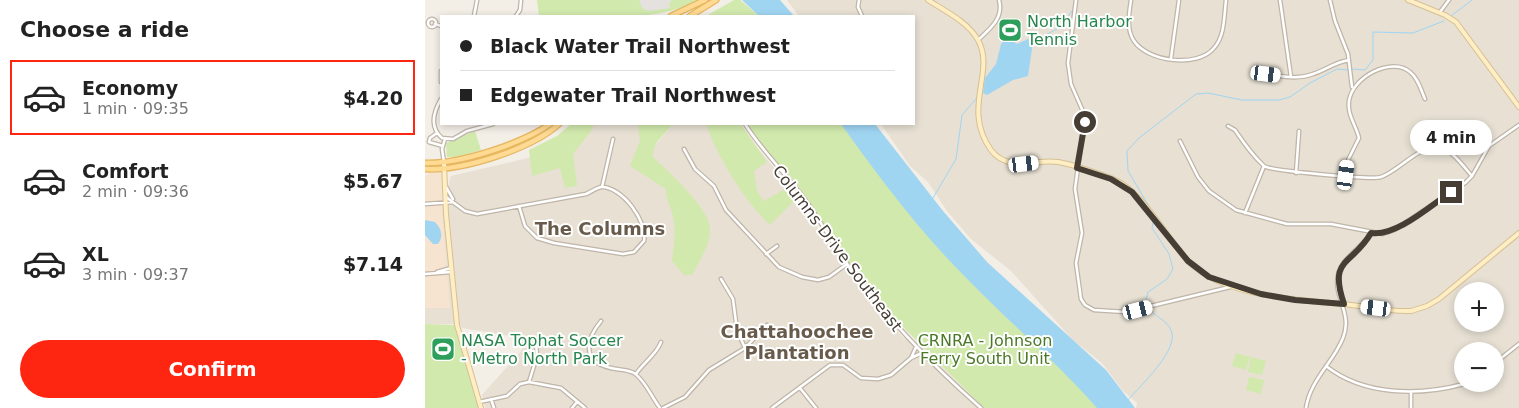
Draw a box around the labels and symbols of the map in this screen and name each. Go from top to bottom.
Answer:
place label: North Harbor Tennis [1026,12,1132,49]
sports icon: North Harbor Tennis [997,17,1023,43]
car [1250,65,1281,83]
route start [1074,111,1096,133]
callout: 4 min [1410,120,1492,154]
car [1008,155,1039,173]
car [1336,159,1355,191]
street label: Columns Drive Southeast [769,161,906,335]
route end [1440,181,1462,203]
district label: The Columns [535,218,665,239]
car [1121,299,1154,321]
car [1360,299,1391,317]
district label: Chattahoochee Plantation [721,321,873,363]
place label: NASA Tophat Soccer - Metro North Park [461,331,623,368]
park label: CRNRA - Johnson Ferry South Unit [918,331,1052,368]
sports icon: NASA Tophat Soccer - Metro North Park [430,336,456,362]

